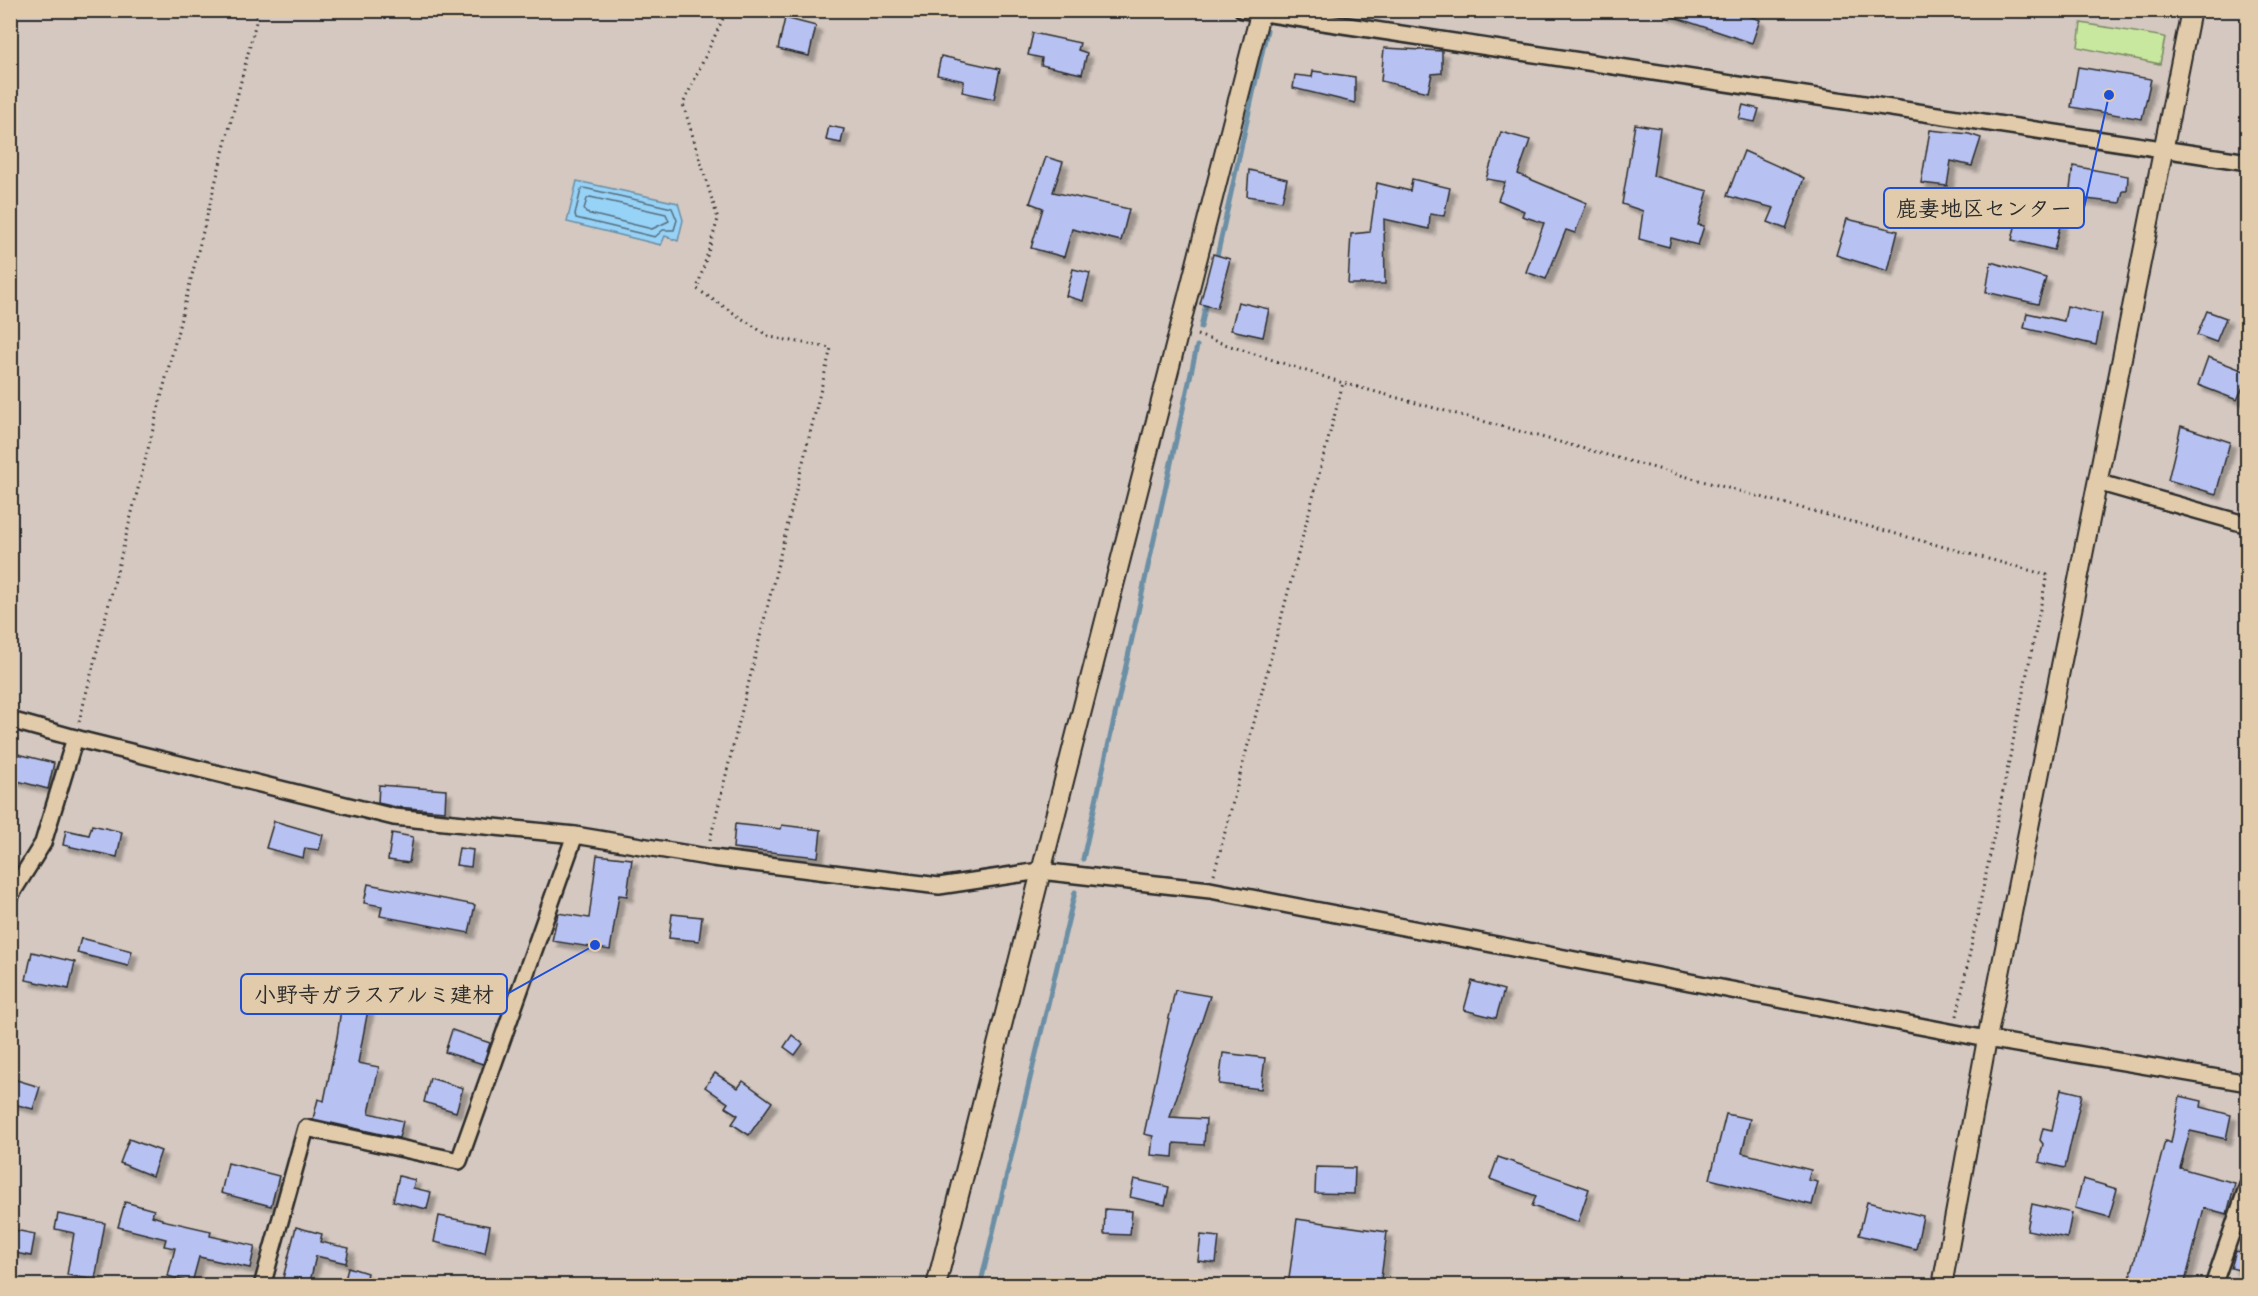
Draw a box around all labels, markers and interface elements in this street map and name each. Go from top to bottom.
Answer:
callout: 鹿妻地区センター [1884,188,2084,228]
text: 鹿妻地区センター [1896,193,2072,228]
callout: 小野寺ガラスアルミ建材 [241,974,507,1014]
text: 小野寺ガラスアルミ建材 [254,979,494,1014]

